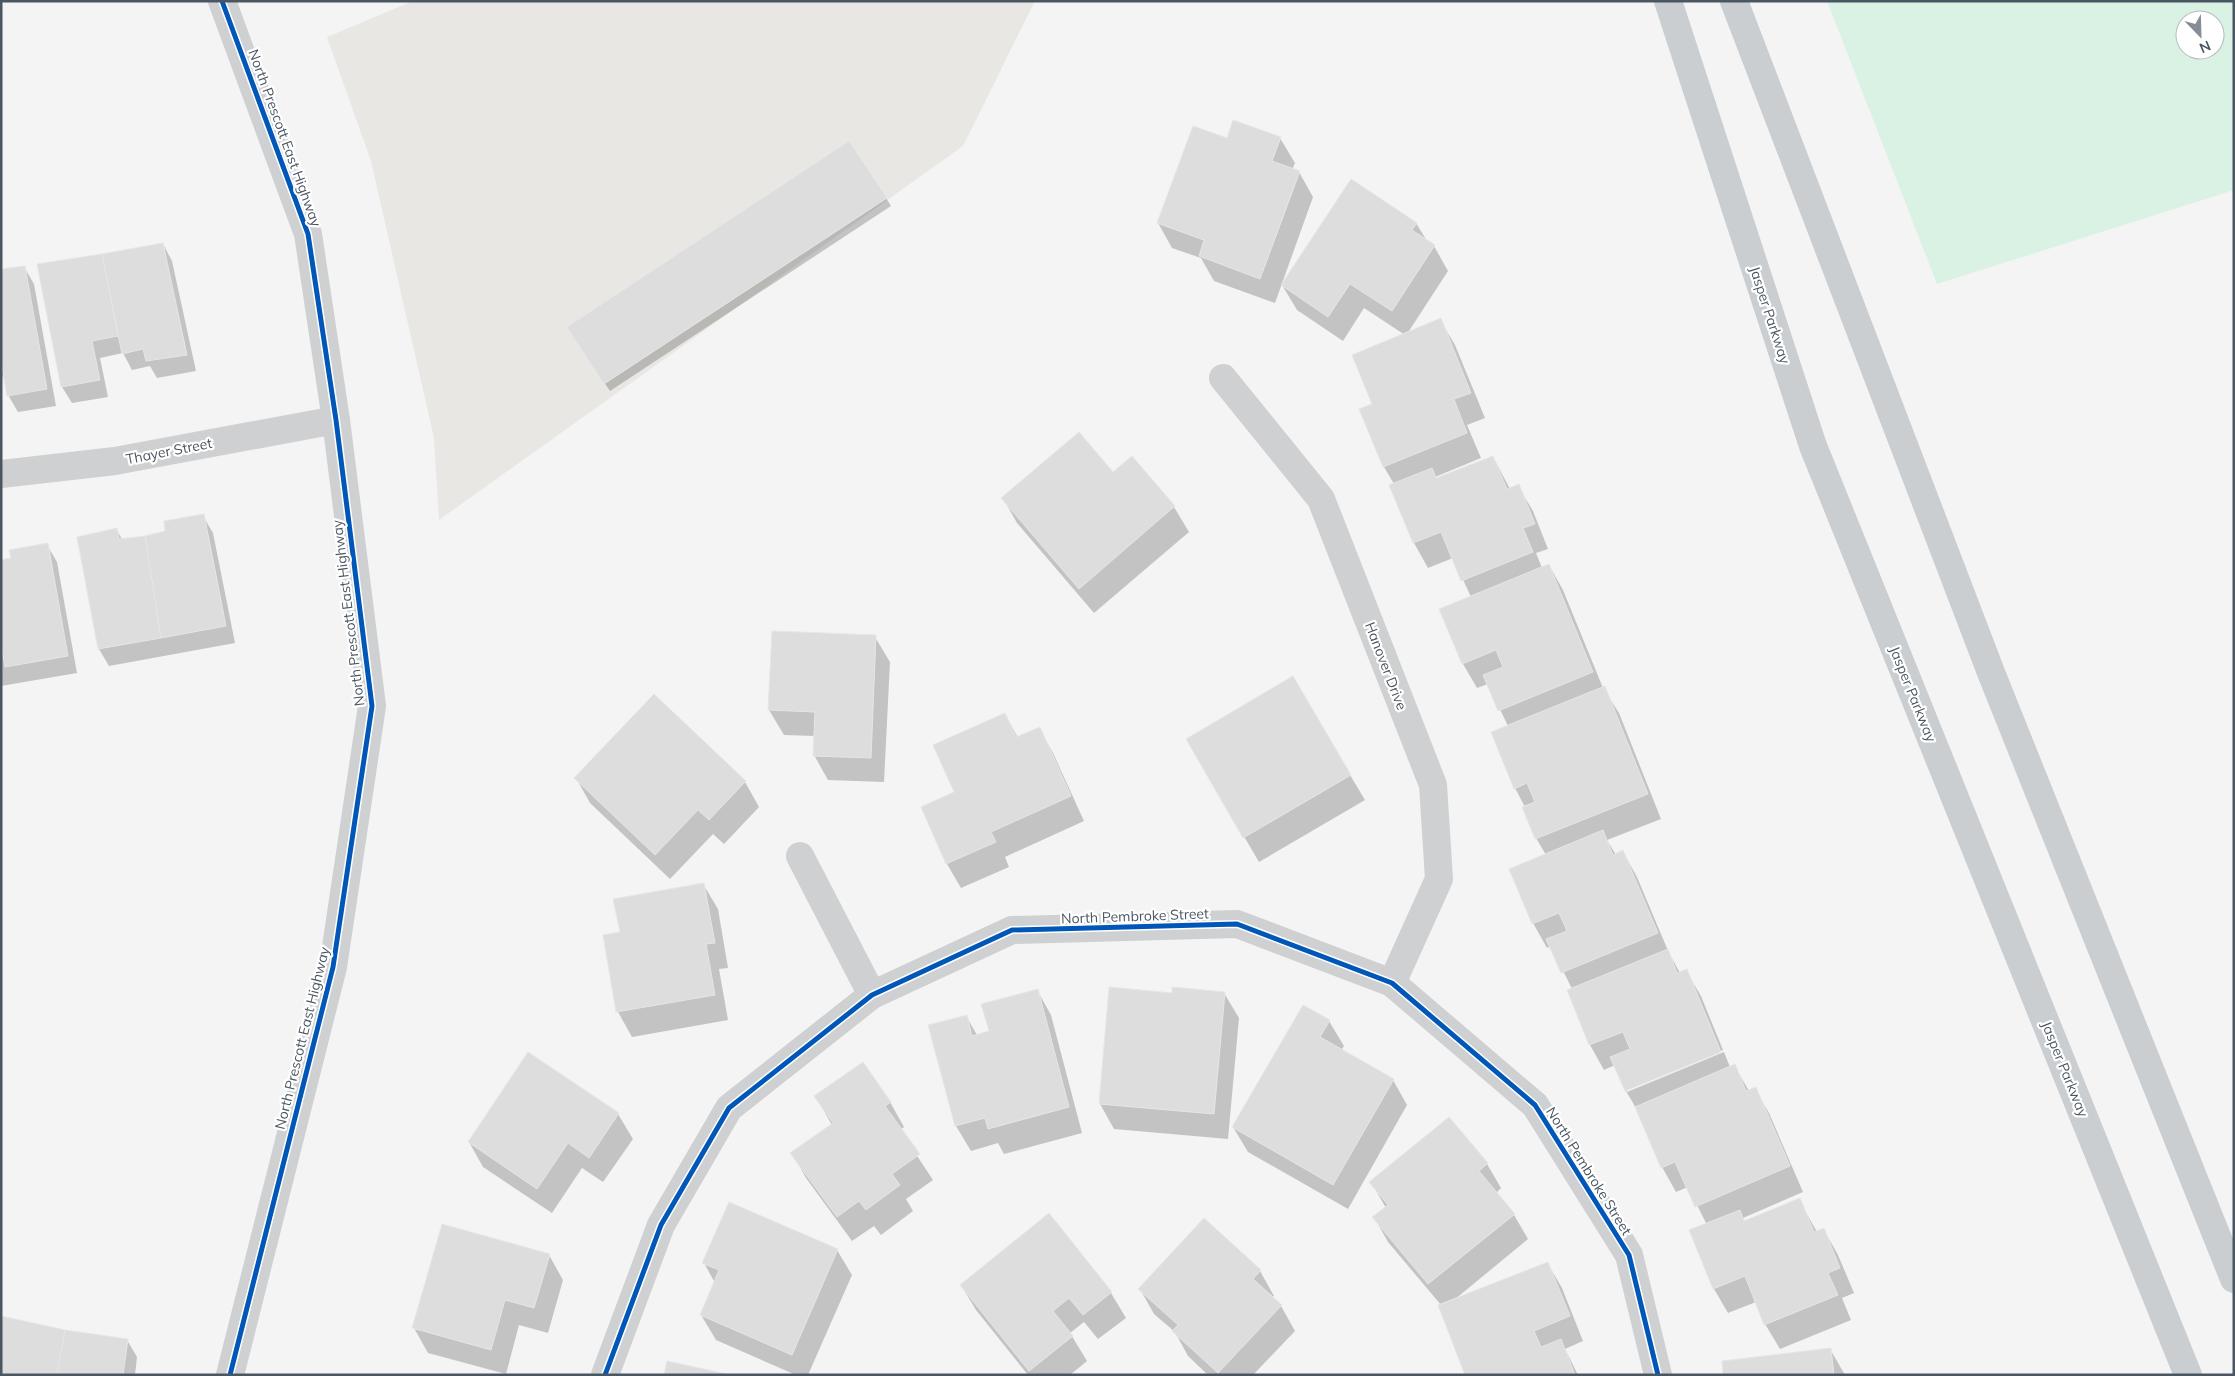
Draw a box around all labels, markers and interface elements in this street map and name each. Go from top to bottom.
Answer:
north arrow [2175,10,2225,60]
text: N [2197,37,2213,57]
street label: North Prescott East Highway [244,47,326,230]
street label: Jasper Parkway [1746,264,1794,367]
street label: Thayer Street [124,434,214,468]
street label: North Prescott East Highway [328,518,368,707]
street label: Hanover Drive [1361,619,1411,713]
street label: Jasper Parkway [1886,643,1941,745]
street label: North Pembroke Street [1061,904,1209,928]
street label: North Prescott East Highway [271,944,334,1131]
street label: Jasper Parkway [2038,1018,2093,1120]
street label: North Pembroke Street [1542,1104,1636,1239]

